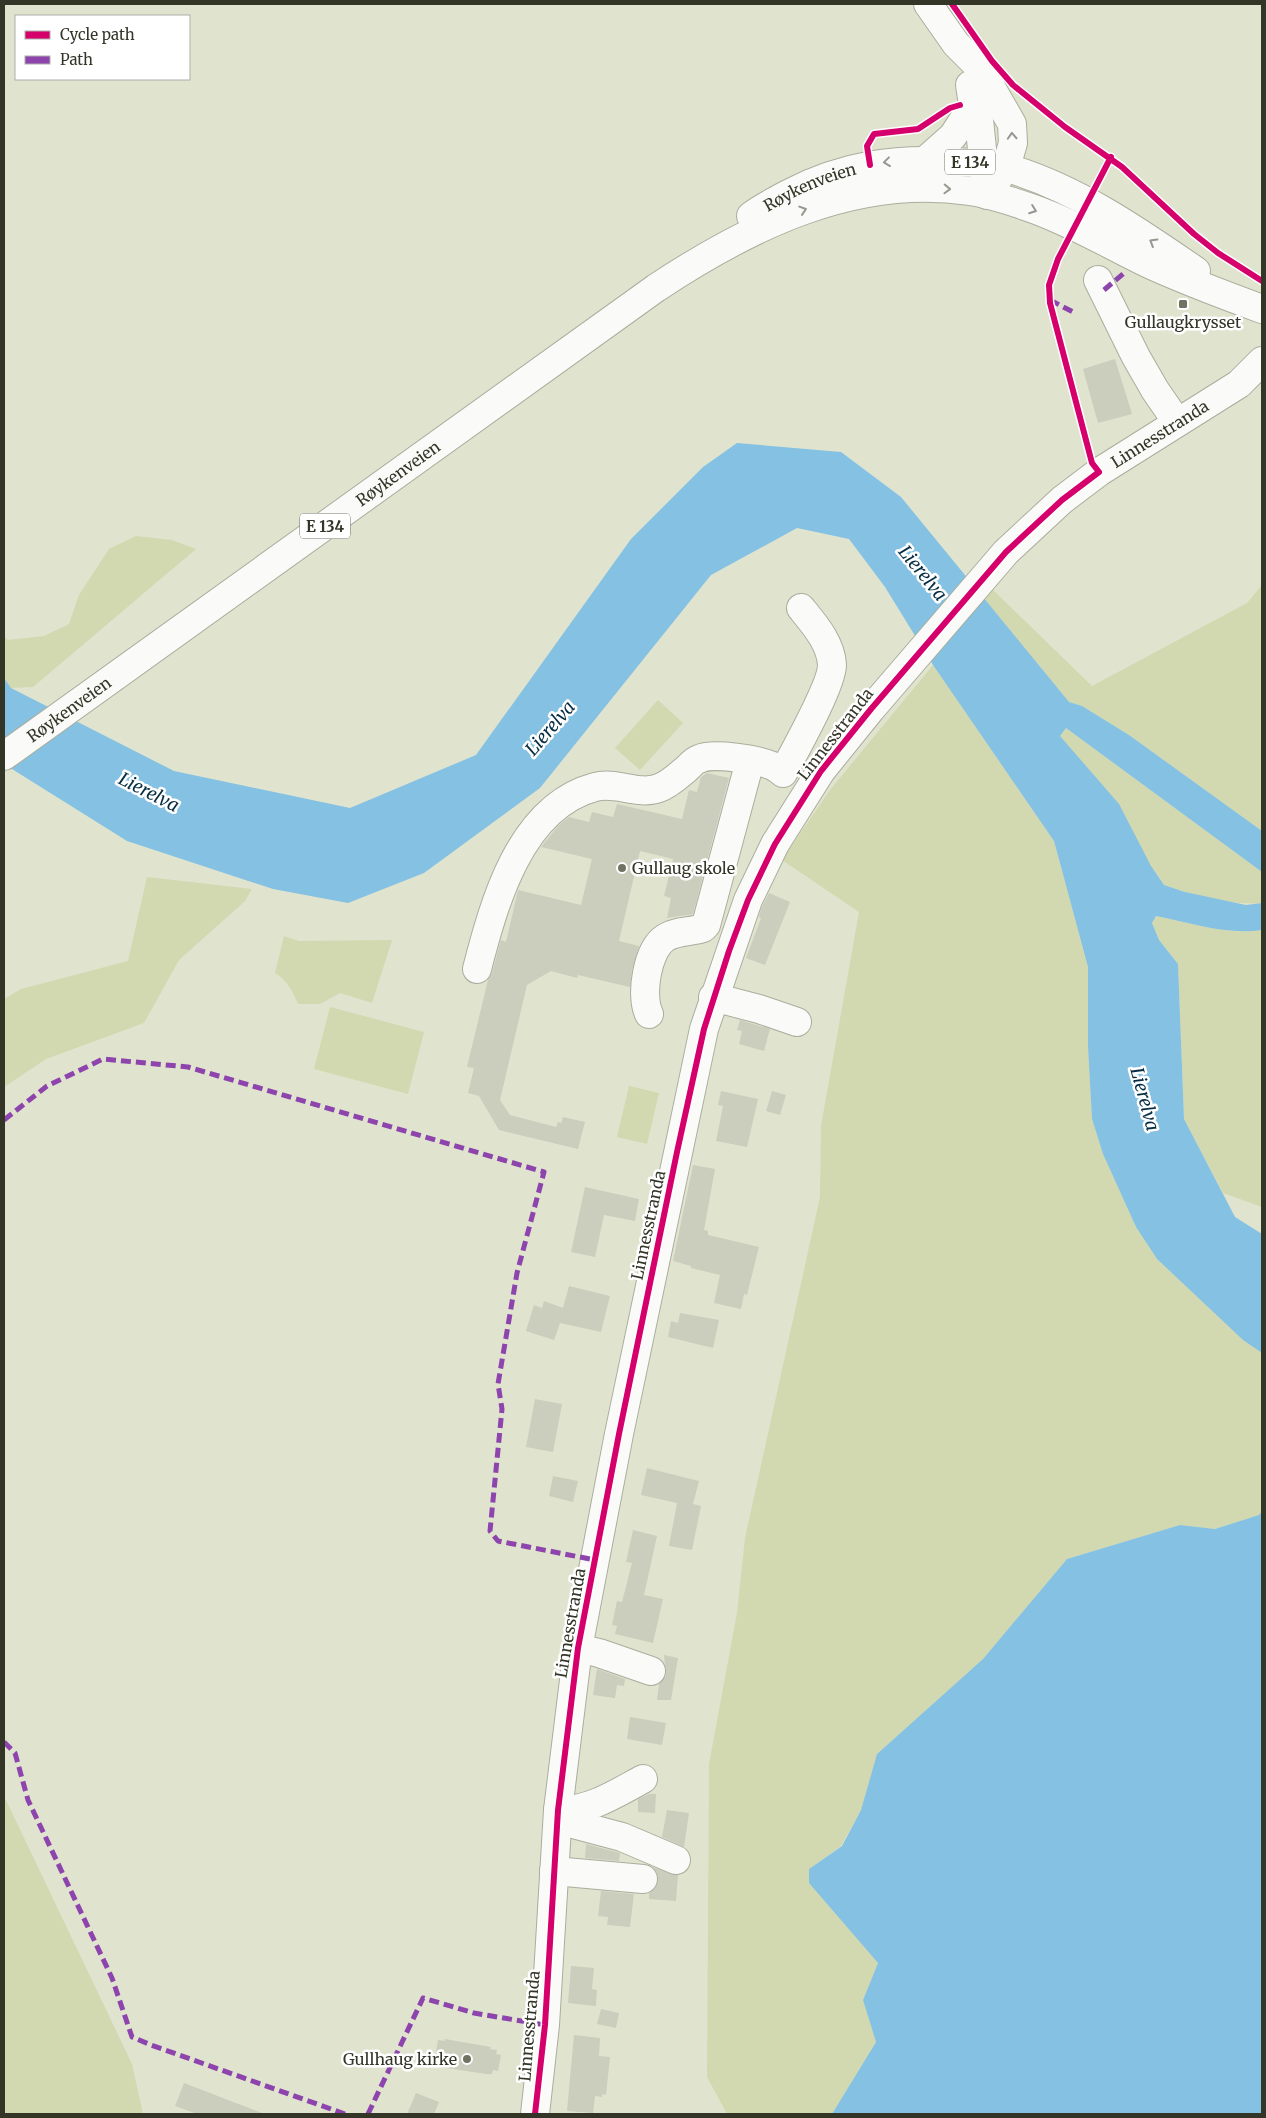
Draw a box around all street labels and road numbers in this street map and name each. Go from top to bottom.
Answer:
road number: E 134 [945,150,995,174]
street label: Røykenveien [760,159,858,216]
street label: Linnesstranda [1107,395,1213,472]
street label: Røykenveien [352,436,444,510]
road number: E 134 [300,514,350,538]
street label: Røykenveien [23,672,115,746]
street label: Linnesstranda [793,684,877,784]
street label: Linnesstranda [627,1168,669,1281]
street label: Linnesstranda [550,1566,590,1680]
street label: Linnesstranda [514,1969,544,2082]

